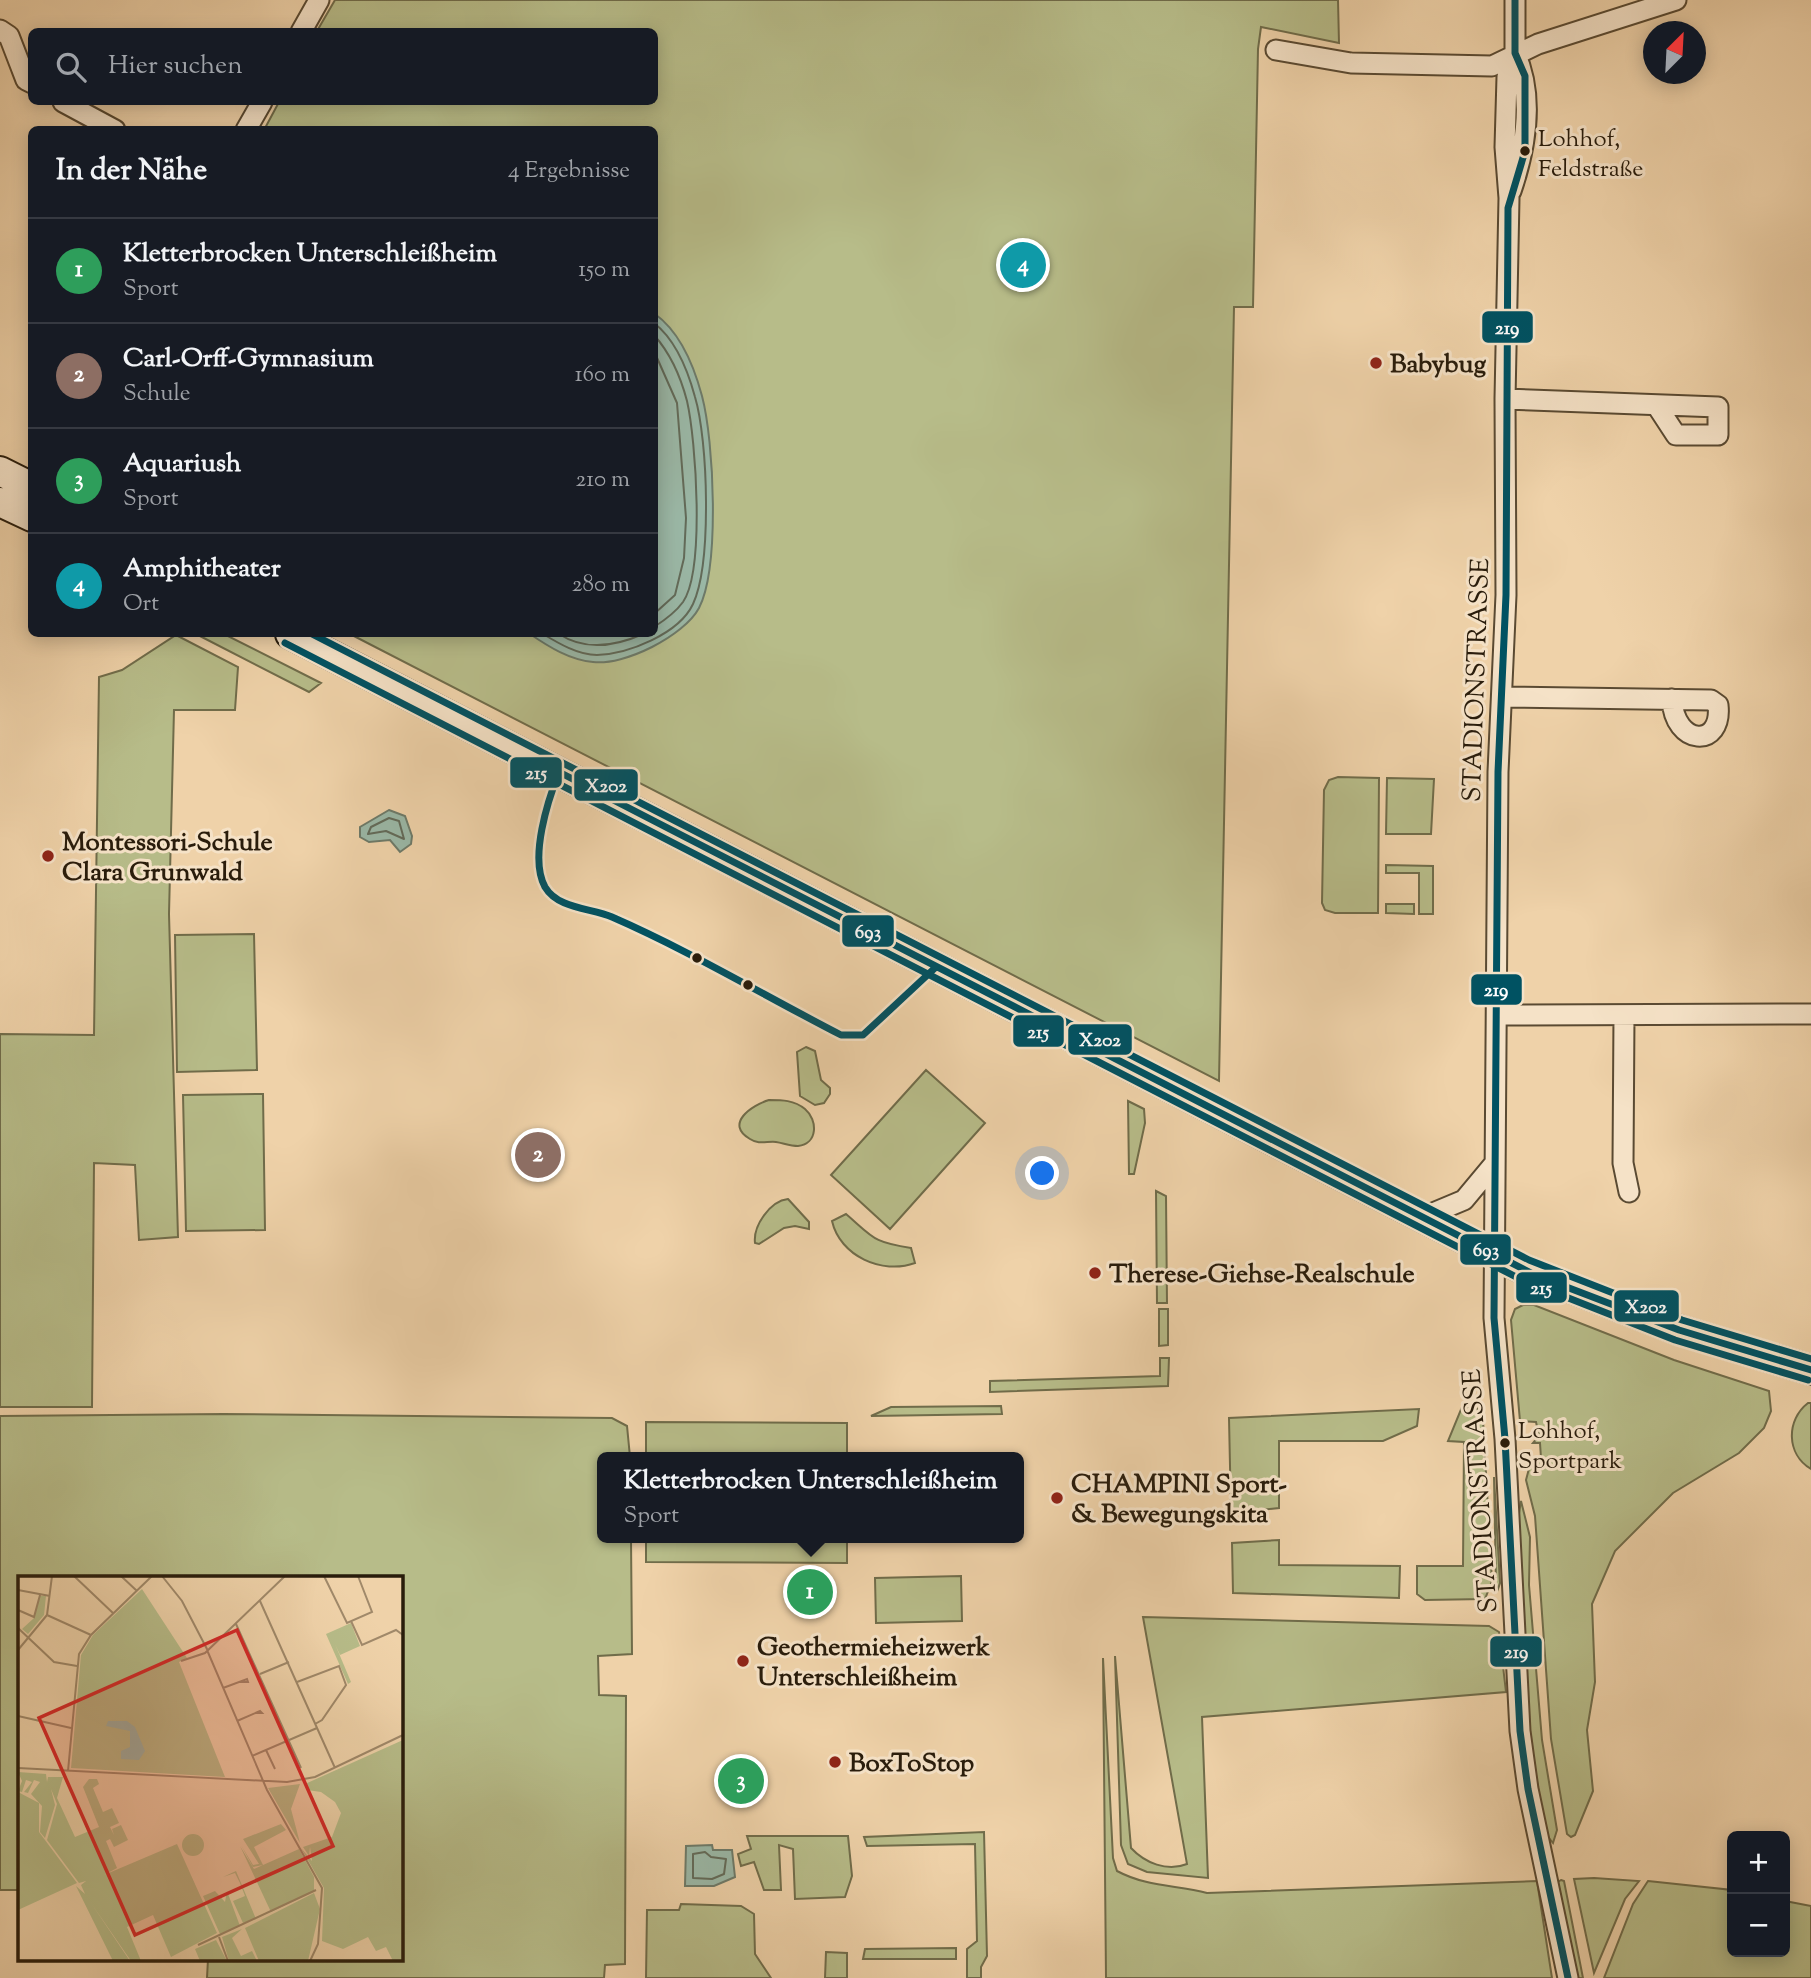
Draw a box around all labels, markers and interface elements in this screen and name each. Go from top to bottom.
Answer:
north arrow [1643,21,1706,84]
search box [28,28,658,105]
icon: search [52,48,90,86]
text: Hier suchen [108,48,243,85]
place label: Lohhof, Feldstraße [1538,123,1644,187]
marker: Lohhof, Feldstraße [1518,144,1532,158]
text: In der Nähe [56,150,207,193]
text: 4 Ergebnisse [508,155,630,188]
text: Kletterbrocken Unterschleißheim [123,236,497,273]
pin: 4 [1000,239,1046,291]
text: 1 [75,254,83,287]
text: 150 m [578,254,630,287]
text: Sport [123,273,179,306]
line badge: 219 [1481,310,1534,344]
text: 219 [1495,316,1519,343]
text: Carl-Orff-Gymnasium [123,341,374,378]
place label: Babybug [1390,347,1486,384]
marker: Babybug [1368,355,1384,371]
text: 2 [74,359,84,392]
text: 160 m [575,359,630,392]
text: Schule [123,378,190,411]
text: Aquariush [123,446,241,483]
text: 3 [74,464,84,497]
text: 210 m [576,464,630,497]
text: Sport [123,483,179,516]
text: Amphitheater [123,551,281,588]
street label: STADIONSTRASSE [1455,557,1500,803]
text: 4 [73,569,85,602]
text: 280 m [572,569,630,602]
text: Ort [123,588,159,621]
line badge: 215 [509,756,563,789]
text: 215 [525,761,547,788]
line badge: X202 [573,768,639,802]
text: X202 [585,774,627,801]
place label: Montessori-Schule Clara Grunwald [62,825,273,892]
marker: Montessori-Schule Clara Grunwald [40,848,56,864]
line badge: 693 [841,914,895,948]
text: 693 [855,920,881,947]
unlabelled marker [690,951,704,965]
line badge: 219 [1470,973,1523,1006]
unlabelled marker [741,978,755,992]
text: 219 [1484,978,1508,1005]
line badge: 215 [1012,1014,1065,1048]
text: 215 [1027,1020,1049,1047]
line badge: X202 [1067,1023,1133,1056]
text: X202 [1079,1028,1121,1055]
pin: 2 [515,1129,561,1181]
your location [1025,1156,1059,1190]
line badge: 693 [1459,1233,1512,1266]
text: 693 [1473,1238,1499,1265]
place label: Therese-Giehse-Realschule [1109,1257,1415,1294]
marker: Therese-Giehse-Realschule [1087,1265,1103,1281]
line badge: 215 [1515,1271,1568,1304]
text: 215 [1530,1276,1552,1303]
line badge: X202 [1613,1289,1680,1323]
text: X202 [1625,1295,1667,1322]
street label: STADIONSTRASSE [1455,1367,1508,1614]
place label: Lohhof, Sportpark [1518,1415,1622,1479]
marker: Lohhof, Sportpark [1498,1436,1512,1450]
popup [597,1452,1024,1543]
text: Kletterbrocken Unterschleißheim [623,1463,998,1500]
place label: CHAMPINI Sport- & Bewegungskita [1071,1467,1287,1534]
marker: CHAMPINI Sport- & Bewegungskita [1049,1490,1065,1506]
text: Sport [623,1500,679,1533]
pin: 1 [787,1566,833,1618]
inset map [18,1576,402,1960]
place label: Geothermieheizwerk Unterschleißheim [757,1630,991,1697]
line badge: 219 [1489,1635,1543,1668]
text: 219 [1504,1640,1528,1667]
marker: Geothermieheizwerk Unterschleißheim [735,1653,751,1669]
place label: BoxToStop [849,1746,974,1783]
marker: BoxToStop [827,1754,843,1770]
pin: 3 [718,1755,764,1807]
map controls [1727,1831,1790,1957]
button: + [1727,1831,1790,1894]
button: − [1727,1894,1790,1957]

